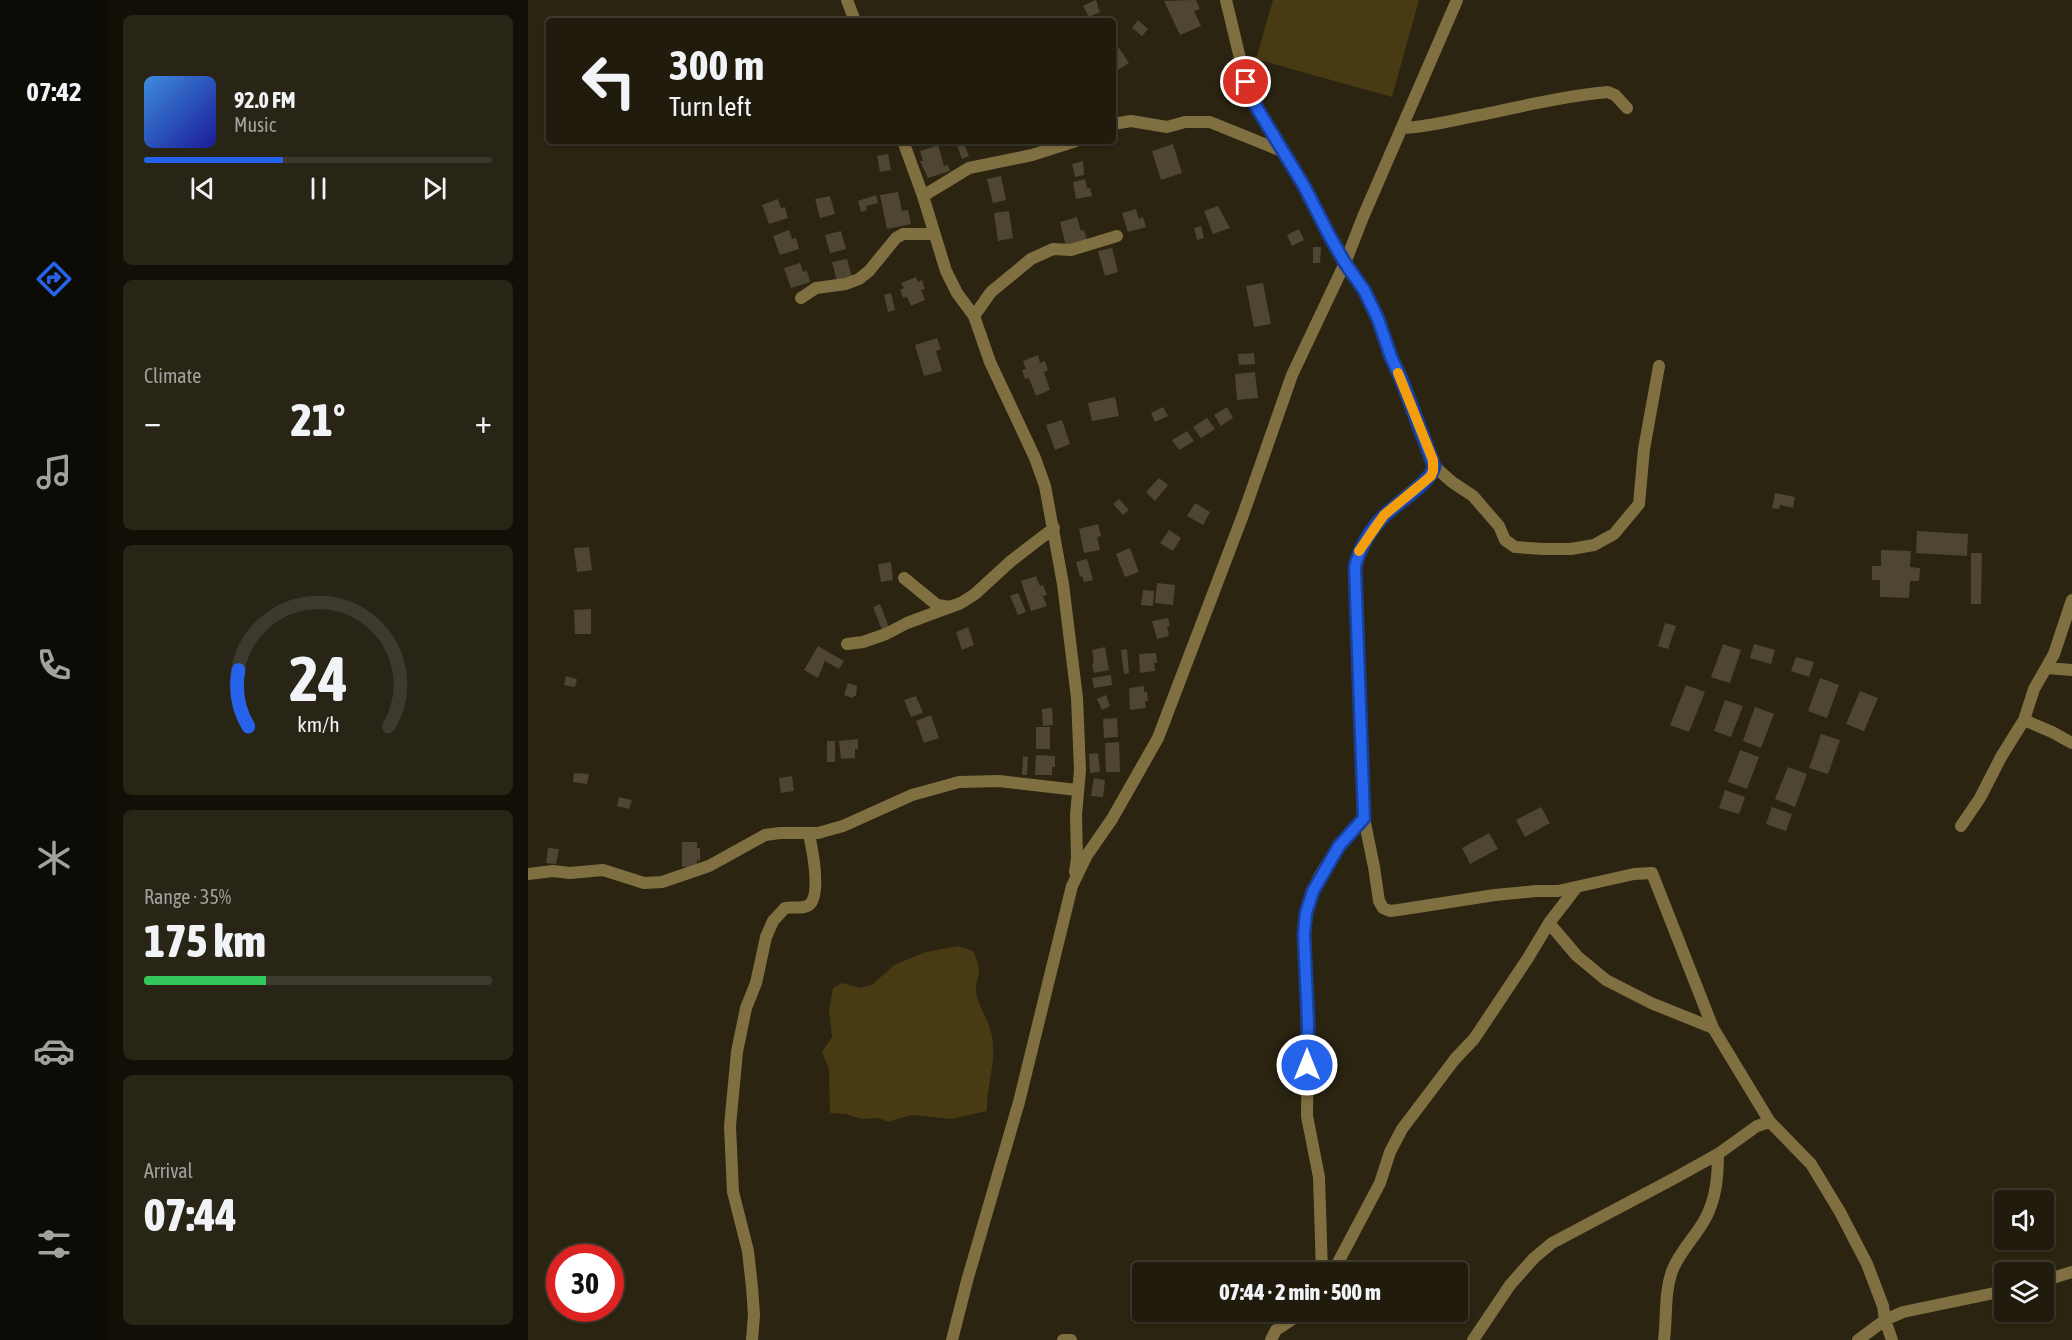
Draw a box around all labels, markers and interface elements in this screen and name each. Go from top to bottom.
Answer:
text: 300 m [669,41,764,89]
icon: left [570,42,648,120]
pin [1220,56,1271,107]
icon: arrive [1229,65,1262,98]
text: 07:42 [26,76,82,107]
text: 92.0 FM [234,87,296,113]
text: Turn left [669,91,752,122]
text: Music [234,113,276,136]
icon: previous [186,172,219,205]
icon: pause [302,172,335,205]
icon: next [418,172,451,205]
icon: directions [33,258,75,300]
text: Climate [144,364,201,387]
text: 21° [291,394,345,446]
text: − [144,402,161,440]
text: + [475,402,492,440]
icon: music [33,451,75,493]
text: 24 [289,643,347,714]
icon: phone [33,644,75,686]
text: km/h [297,712,339,737]
icon: climate [33,837,75,879]
text: Range · 35% [144,885,231,908]
text: 175 km [144,915,266,967]
icon: car [33,1030,75,1072]
position arrow [1275,1033,1339,1097]
text: Arrival [144,1159,193,1182]
text: 07:44 [144,1189,237,1241]
map controls [1994,1190,2054,1322]
button: sound [1994,1190,2054,1250]
icon: filters [33,1223,75,1265]
speed limit sign: 30 [546,1244,624,1322]
button: layers [1994,1262,2054,1322]
text: 07:44 · 2 min · 500 m [1219,1279,1381,1305]

